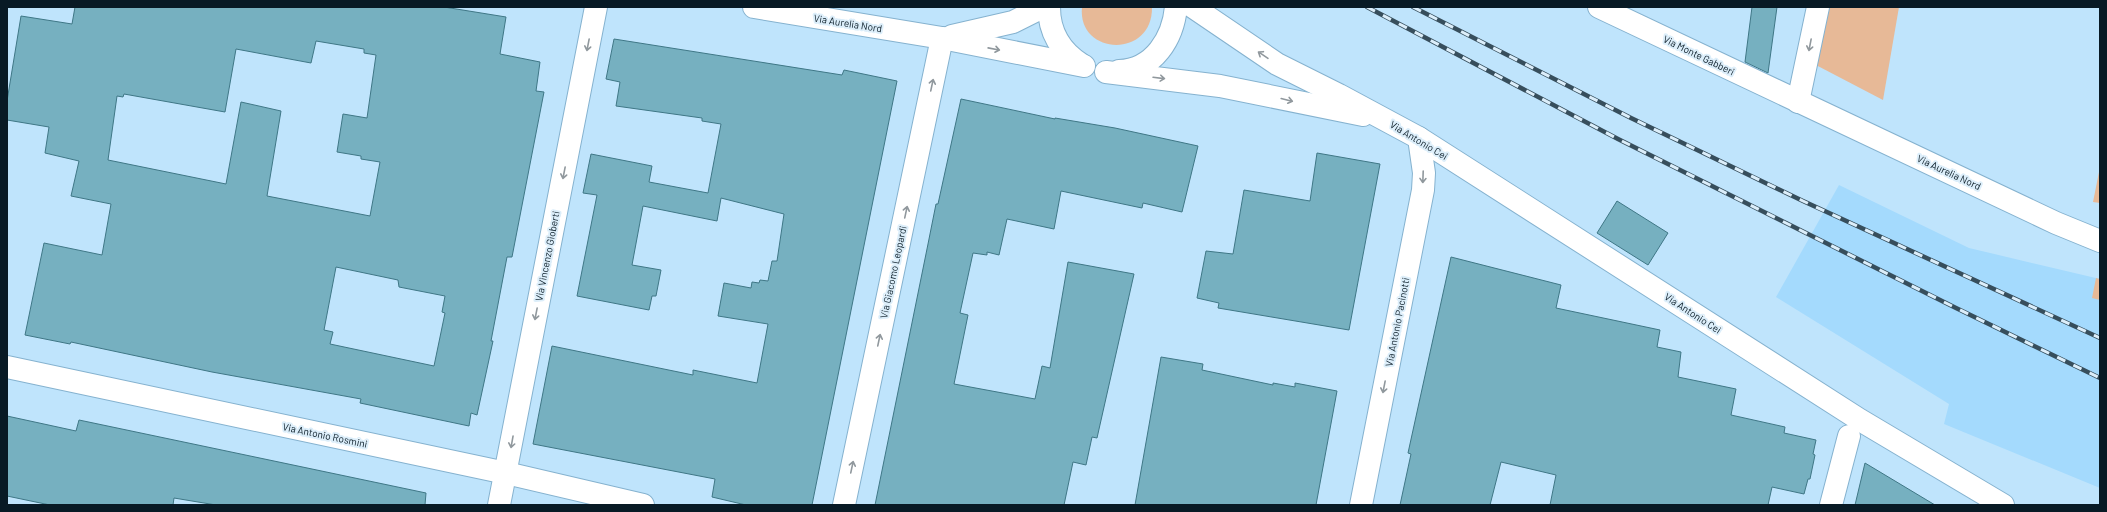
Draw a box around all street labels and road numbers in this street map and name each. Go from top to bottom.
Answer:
street label: Via Aurelia Nord [813,12,883,34]
street label: Via Monte Gabberi [1661,33,1737,77]
street label: Via Antonio Cei [1388,118,1450,162]
street label: Via Aurelia Nord [1915,152,1983,192]
street label: Via Vincenzo Gioberti [532,210,562,302]
street label: Via Giacomo Leopardi [877,225,909,319]
street label: Via Antonio Pacinotti [1382,276,1412,368]
street label: Via Antonio Cei [1662,290,1724,336]
street label: Via Antonio Rosmini [281,420,369,450]

